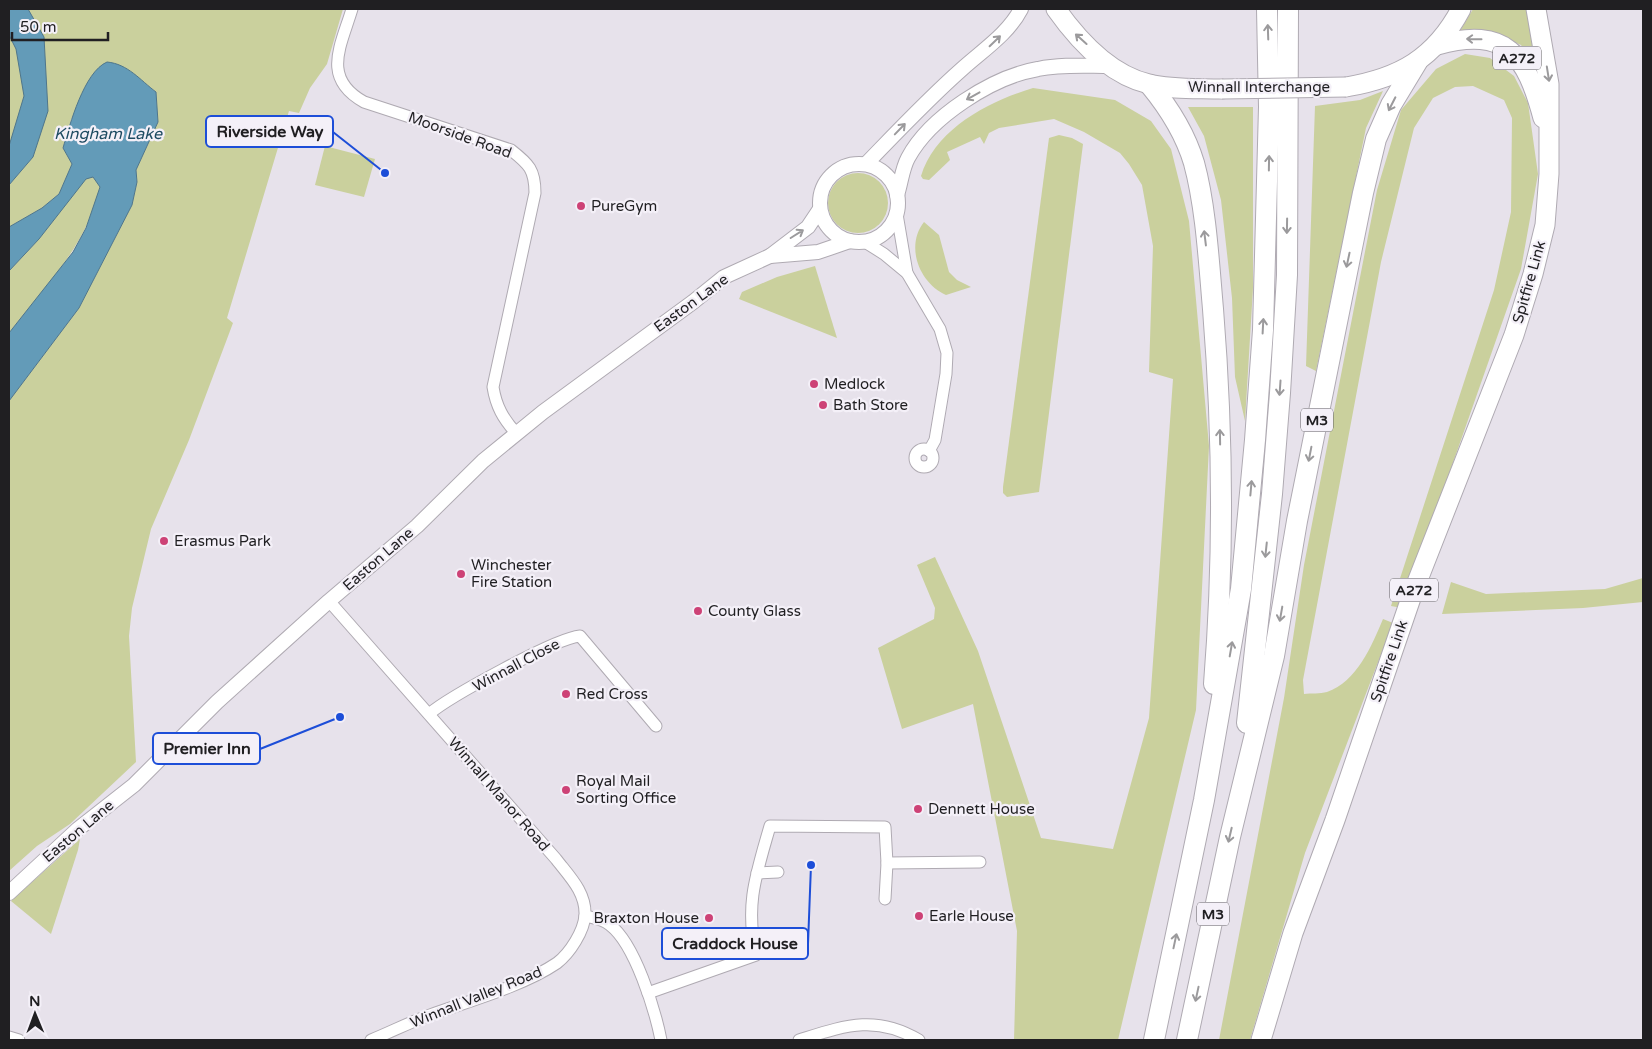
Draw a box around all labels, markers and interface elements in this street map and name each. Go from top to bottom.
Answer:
scale bar [12,10,109,42]
text: 50 m [20,18,57,36]
one-way arrow [1263,25,1273,41]
one-way arrow [1074,33,1087,45]
one-way arrow [1467,34,1483,44]
one-way arrow [988,35,1001,47]
road number: A272 [1493,46,1541,70]
one-way arrow [1543,66,1553,82]
street label: Winnall Interchange [1188,78,1330,96]
one-way arrow [967,92,981,102]
one-way arrow [1387,96,1396,111]
street label: Moorside Road [406,108,514,162]
callout: Riverside Way [206,116,333,147]
text: Riverside Way [217,122,324,142]
one-way arrow [894,123,906,135]
water label: Kingham Lake [54,124,163,144]
one-way arrow [1264,155,1273,171]
place label: PureGym [591,197,657,215]
marker: PureGym [575,200,587,212]
one-way arrow [1283,218,1292,234]
one-way arrow [790,229,804,239]
one-way arrow [1200,230,1210,246]
street label: Spitfire Link [1509,239,1549,325]
one-way arrow [1343,252,1353,268]
street label: Easton Lane [650,270,732,336]
one-way arrow [1258,318,1267,334]
place label: Medlock [824,375,885,393]
marker: Medlock [808,378,820,390]
one-way arrow [1276,380,1285,396]
place label: Bath Store [833,396,908,414]
marker: Bath Store [817,399,829,411]
road number: M3 [1301,408,1333,432]
one-way arrow [1215,429,1225,446]
one-way arrow [1305,445,1315,461]
one-way arrow [1246,480,1256,496]
street label: Easton Lane [339,523,417,595]
place label: Erasmus Park [174,532,271,550]
marker: Erasmus Park [158,535,170,547]
one-way arrow [1261,542,1271,558]
place label: Winchester Fire Station [471,556,552,591]
marker: Winchester Fire Station [455,568,467,580]
road number: A272 [1390,578,1438,602]
place label: County Glass [708,602,801,620]
marker: County Glass [692,605,704,617]
one-way arrow [1276,605,1286,621]
street label: Spitfire Link [1367,618,1411,704]
street label: Winnall Close [469,635,563,695]
one-way arrow [1226,641,1236,657]
place label: Red Cross [576,685,648,703]
marker: Red Cross [560,688,572,700]
callout: Premier Inn [153,733,260,764]
street label: Winnall Manor Road [445,733,553,855]
text: Premier Inn [163,739,251,759]
place label: Royal Mail Sorting Office [576,772,676,807]
marker: Royal Mail Sorting Office [560,784,572,796]
street label: Easton Lane [39,796,117,866]
place label: Dennett House [928,800,1035,818]
marker: Dennett House [912,803,924,815]
one-way arrow [1225,826,1234,842]
road number: M3 [1197,902,1229,926]
place label: Earle House [929,907,1014,925]
place label: Braxton House [594,909,699,927]
marker: Earle House [913,910,925,922]
marker: Braxton House [703,912,715,924]
callout: Craddock House [662,928,808,959]
text: Craddock House [672,934,798,954]
one-way arrow [1171,934,1180,950]
street label: Winnall Valley Road [408,962,544,1032]
one-way arrow [1191,985,1201,1001]
north arrow [10,989,60,1039]
text: N [29,993,41,1010]

